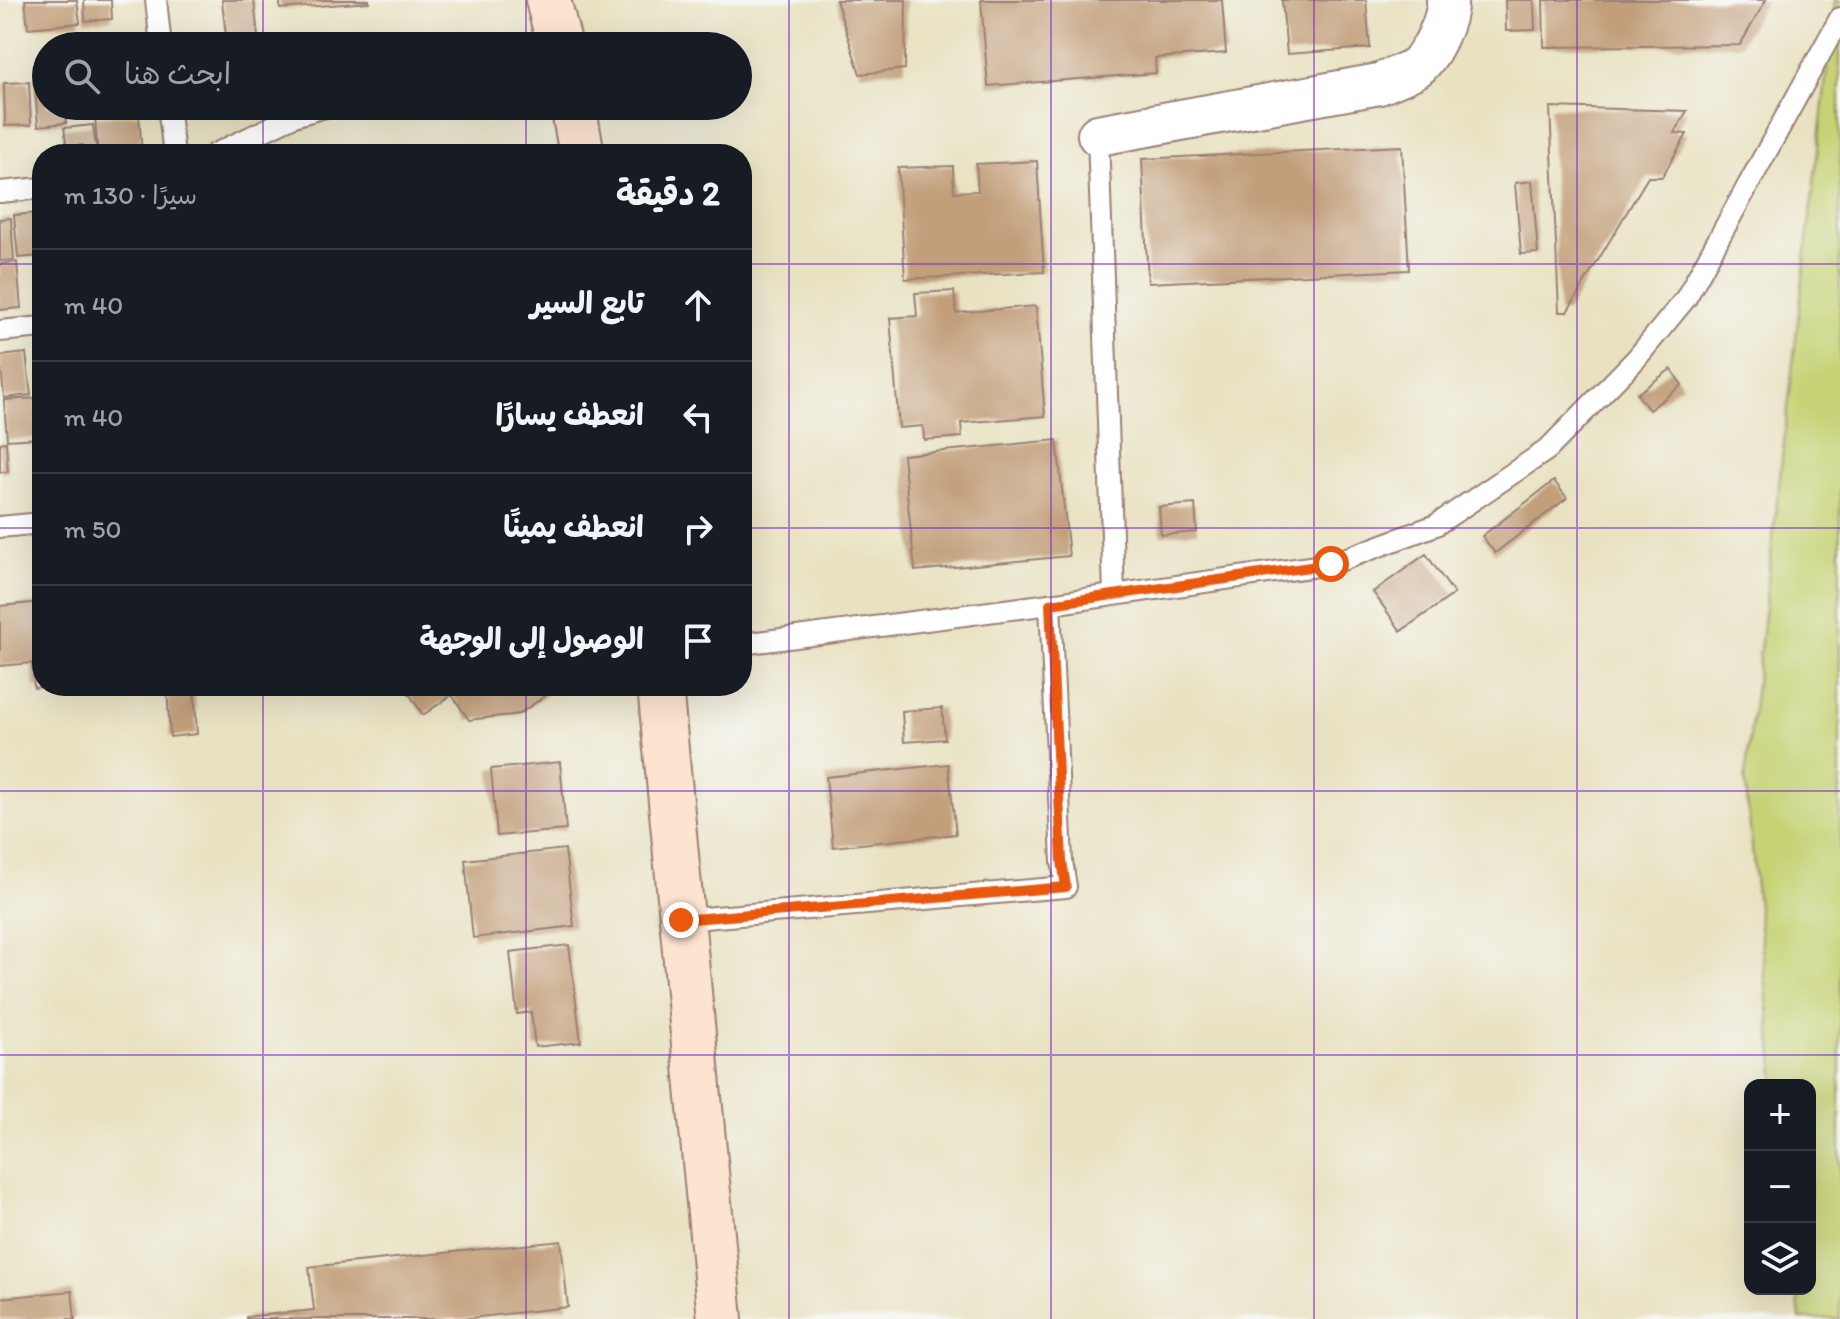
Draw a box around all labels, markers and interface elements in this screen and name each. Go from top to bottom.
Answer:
search box [32,32,752,120]
icon: search [60,54,104,98]
text: ابحث هنا [124,55,231,92]
text: 2 دقيقة [616,173,720,214]
text: سيرًا · 130 m [64,179,197,211]
icon: ahead [676,283,720,327]
text: تابع السير [530,284,644,321]
text: 40 m [64,289,123,321]
icon: left [676,395,720,439]
text: انعطف يسارًا [495,396,644,433]
text: 40 m [64,401,123,433]
icon: right [676,507,720,551]
text: انعطف يمينًا [503,508,644,545]
text: 50 m [64,513,121,545]
route start [1313,546,1349,582]
icon: arrive [676,619,720,663]
text: الوصول إلى الوجهة [420,620,644,657]
route end [663,902,699,938]
map controls [1744,1079,1816,1295]
button: + [1744,1079,1816,1151]
button: − [1744,1151,1816,1223]
button: layers [1744,1223,1816,1295]

